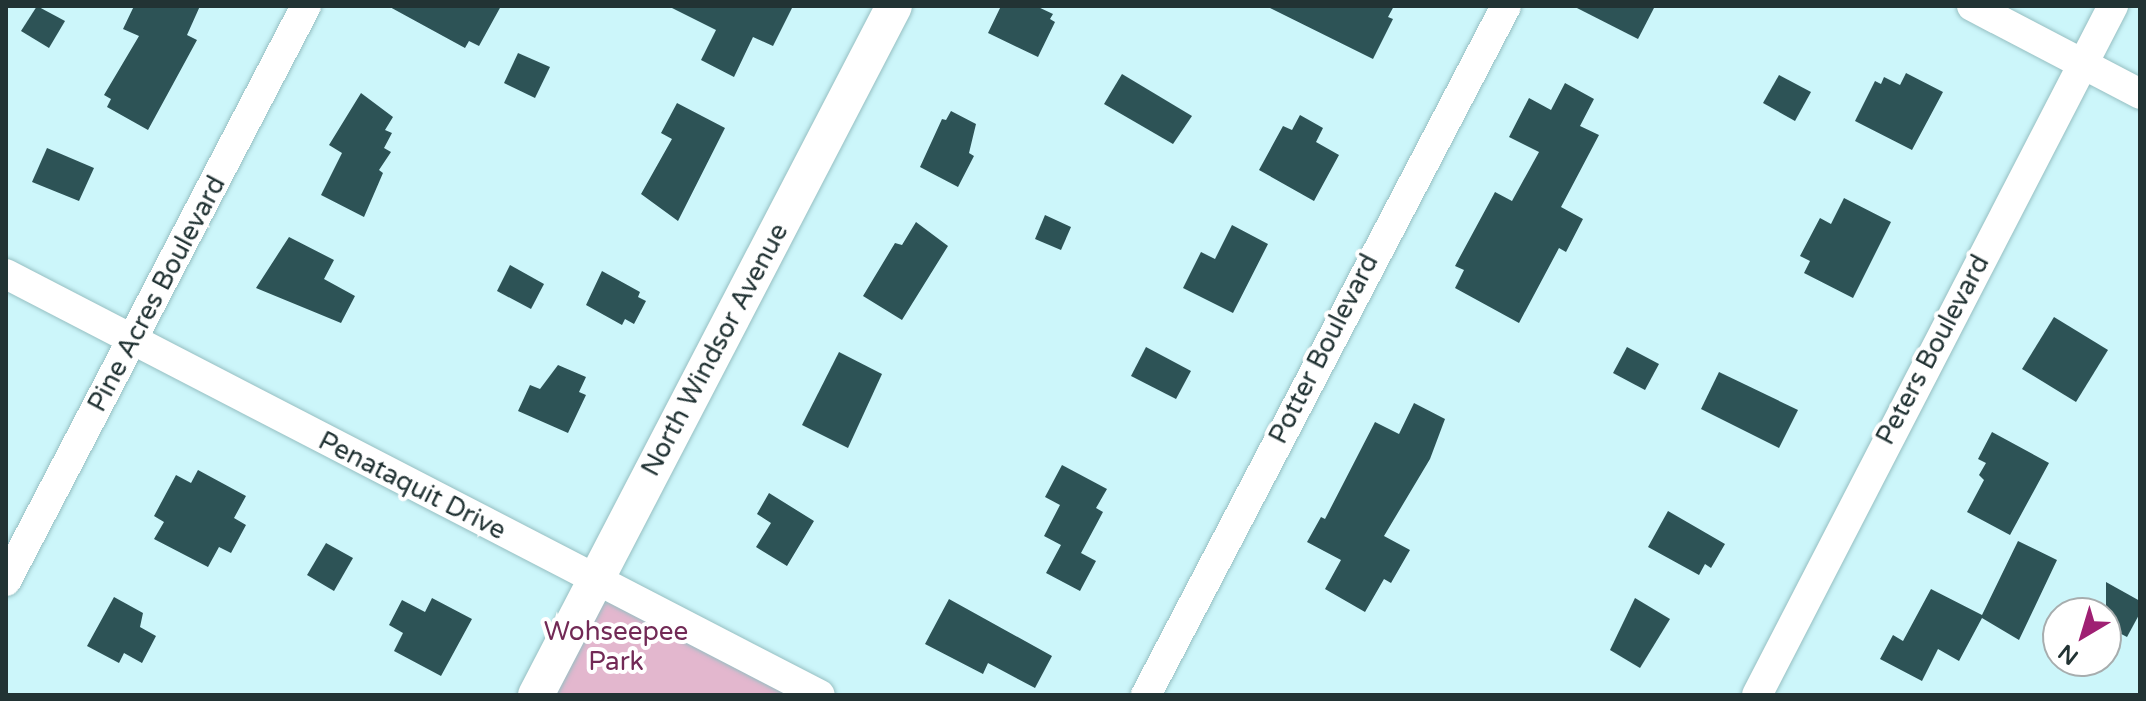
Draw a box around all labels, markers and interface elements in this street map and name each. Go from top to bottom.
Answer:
street label: Pine Acres Boulevard [82,171,232,417]
street label: North Windsor Avenue [635,218,795,482]
street label: Potter Boulevard [1263,249,1385,449]
street label: Peters Boulevard [1870,250,1996,450]
street label: Penataquit Drive [313,425,511,547]
north arrow [2042,597,2122,677]
park label: Wohseepee Park [544,616,688,678]
text: N [2053,639,2083,670]

